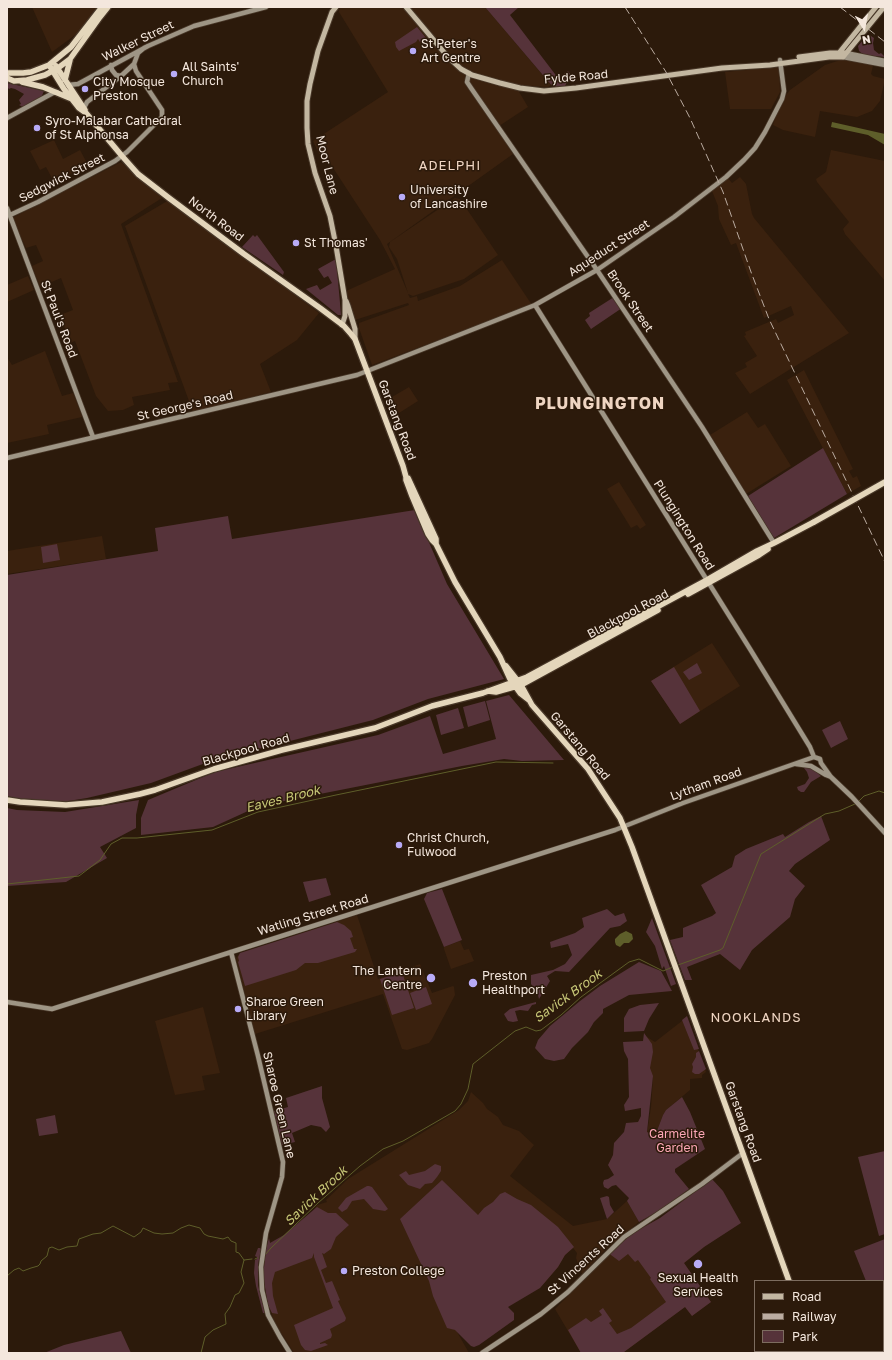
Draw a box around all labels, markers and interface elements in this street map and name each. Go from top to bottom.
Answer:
north arrow [844,8,884,48]
street label: Walker Street [100,17,176,65]
text: N [861,33,872,47]
place label: St Peter's Art Centre [421,37,480,65]
marker: St Peter's Art Centre [408,46,418,56]
place label: All Saints' Church [182,60,239,88]
street label: Fylde Road [543,67,609,87]
marker: All Saints' Church [169,69,179,79]
place label: City Mosque Preston [93,75,165,103]
marker: City Mosque Preston [80,84,90,94]
place label: Syro-Malabar Cathedral of St Alphonsa [45,114,182,142]
marker: Syro-Malabar Cathedral of St Alphonsa [32,123,42,133]
street label: Moor Lane [313,134,341,196]
street label: Sedgwick Street [17,150,107,206]
district label: ADELPHI [419,158,481,174]
place label: University of Lancashire [410,183,487,211]
marker: University of Lancashire [397,192,407,202]
street label: North Road [185,193,247,245]
street label: Aqueduct Street [566,216,652,280]
place label: St Thomas' [304,236,368,250]
marker: St Thomas' [291,238,301,248]
street label: Brook Street [604,267,656,335]
street label: St Paul's Road [38,278,80,360]
street label: Garstang Road [375,378,419,462]
street label: St George's Road [136,388,234,424]
district label: PLUNGINGTON [535,394,665,414]
street label: Plungington Road [650,477,718,573]
street label: Blackpool Road [585,587,671,641]
street label: Garstang Road [547,709,613,783]
street label: Blackpool Road [201,731,291,769]
street label: Lytham Road [668,764,744,804]
water label: Eaves Brook [244,782,322,816]
place label: Christ Church, Fulwood [407,831,489,859]
marker: Christ Church, Fulwood [394,840,404,850]
street label: Watling Street Road [256,891,370,939]
place label: The Lantern Centre [352,964,422,992]
water label: Savick Brook [531,966,605,1026]
place label: Preston Healthport [482,969,545,997]
marker: The Lantern Centre [425,972,437,984]
marker: Preston Healthport [467,977,479,989]
place label: Sharoe Green Library [246,995,324,1023]
marker: Sharoe Green Library [233,1004,243,1014]
district label: NOOKLANDS [711,1010,801,1026]
street label: Sharoe Green Lane [260,1050,298,1160]
street label: Garstang Road [722,1080,764,1164]
park label: Carmelite Garden [649,1127,705,1155]
water label: Savick Brook [281,1163,351,1229]
street label: St Vincents Road [545,1222,627,1298]
marker: Sexual Health Services [692,1258,704,1270]
place label: Preston College [352,1264,444,1278]
marker: Preston College [339,1266,349,1276]
place label: Sexual Health Services [658,1271,738,1299]
legend [754,1280,884,1352]
text: Road [792,1289,821,1304]
text: Railway [792,1309,837,1324]
text: Park [792,1329,818,1344]

